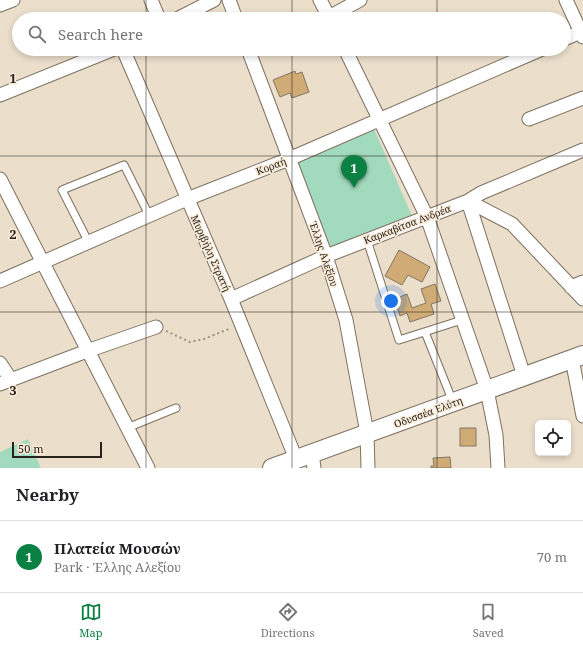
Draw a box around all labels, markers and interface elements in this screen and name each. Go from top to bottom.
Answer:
search box [12,12,571,56]
icon: search [26,23,48,45]
text: Search here [58,24,143,44]
text: 1 [9,69,17,87]
street label: Κοραή [254,154,288,178]
pin: 1 [341,155,367,188]
street label: Καρκαβίτσα Ανδρέα [361,201,453,247]
street label: Μυριβήλη Στρατή [188,212,234,294]
street label: Έλλης Αλεξίου [306,219,342,288]
text: 2 [9,225,17,243]
your location [381,291,401,311]
text: 3 [9,381,17,399]
street label: Οδυσσέα Ελύτη [392,393,464,431]
map controls [535,420,571,456]
button: locate [535,420,571,456]
scale bar [12,440,102,459]
text: 50 m [18,441,44,456]
text: Nearby [16,483,79,506]
text: Πλατεία Μουσών [54,538,181,558]
text: 1 [25,548,33,566]
text: 70 m [537,548,567,566]
text: Park · Έλλης Αλεξίου [54,558,181,576]
tab: Map [79,601,102,640]
tab: Directions [261,601,314,640]
tab: Saved [473,601,504,640]

